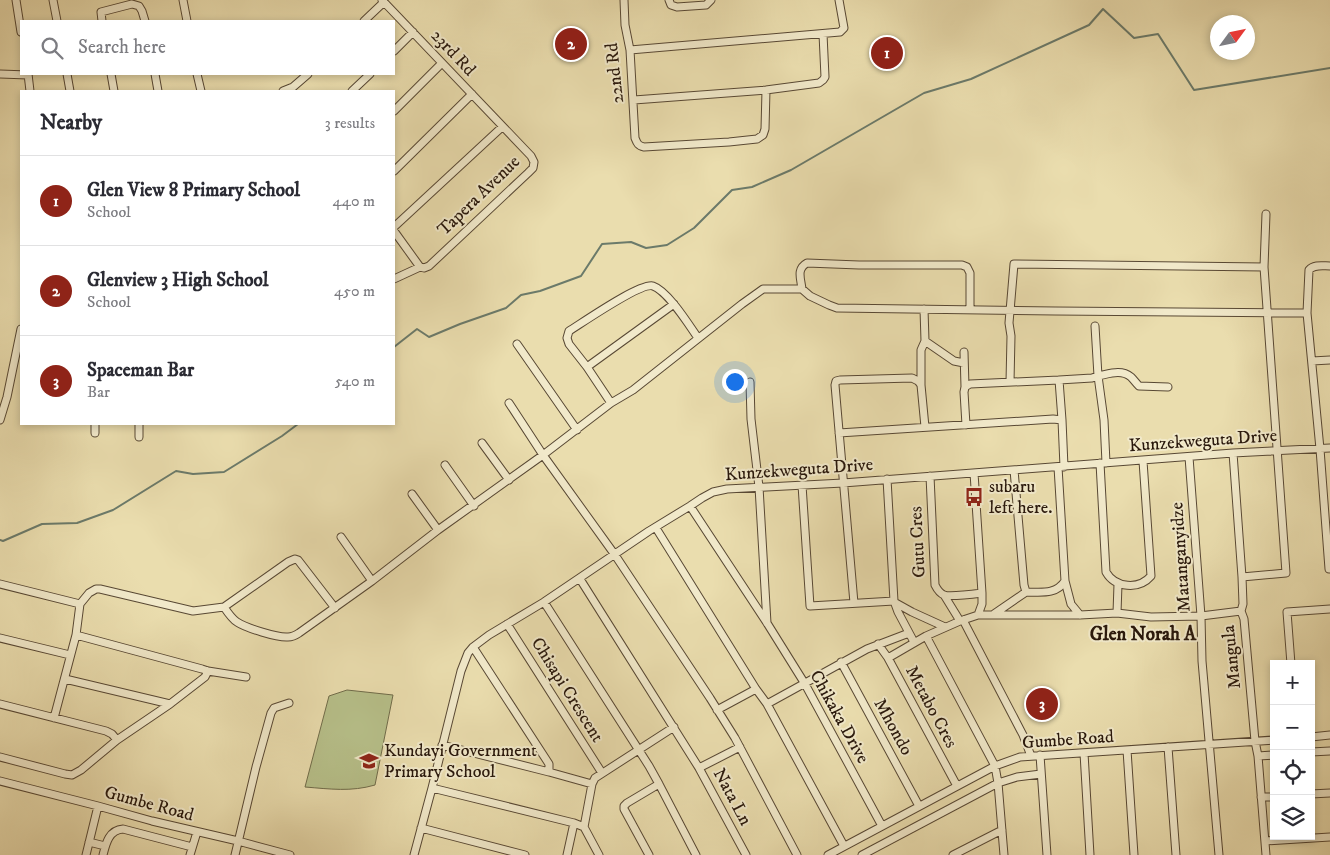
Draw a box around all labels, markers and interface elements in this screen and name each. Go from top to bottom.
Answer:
north arrow [1210,15,1255,60]
search box [20,20,395,75]
street label: 23rd Rd [426,25,480,81]
pin: 2 [555,25,587,63]
icon: search [38,34,66,62]
pin: 1 [871,34,903,72]
text: Search here [78,36,166,59]
street label: 22nd Rd [601,42,629,104]
text: Nearby [40,110,102,136]
text: 3 results [325,113,375,133]
street label: Tapera Avenue [433,151,525,241]
text: Glen View 8 Primary School [87,179,300,202]
text: 1 [53,191,59,211]
text: 440 m [333,191,375,211]
text: School [87,202,131,222]
text: Glenview 3 High School [87,269,268,292]
text: 2 [52,281,60,301]
text: 450 m [334,281,375,301]
text: School [87,292,131,312]
text: Spaceman Bar [87,359,194,382]
your location [722,369,748,395]
text: 3 [53,371,59,391]
text: 540 m [335,371,375,391]
text: Bar [87,382,110,402]
street label: Kunzekweguta Drive [1128,425,1278,457]
street label: Kunzekweguta Drive [724,454,874,486]
place label: subaru left here. [989,476,1052,519]
bus stop icon: subaru left here. [963,486,985,508]
street label: Matanganyidze [1166,501,1196,613]
street label: Gutu Cres [905,506,931,578]
district label: Glen Norah A [1090,623,1197,646]
street label: Mangula [1218,624,1246,690]
street label: Chisapi Crescent [526,633,608,747]
map controls [1270,660,1315,840]
button: + [1270,660,1315,705]
street label: Metabo Cres [900,662,962,752]
street label: Chikaka Drive [804,667,874,767]
pin: 3 [1026,685,1058,723]
street label: Mhondo [868,695,918,760]
button: − [1270,705,1315,750]
street label: Gumbe Road [1021,726,1115,754]
place label: Kundayi Government Primary School [384,740,537,783]
school or university icon: Kundayi Government Primary School [358,750,380,772]
button: locate [1270,750,1315,795]
street label: Nata Ln [708,765,756,830]
street label: Gumbe Road [102,781,196,827]
button: layers [1270,795,1315,840]

